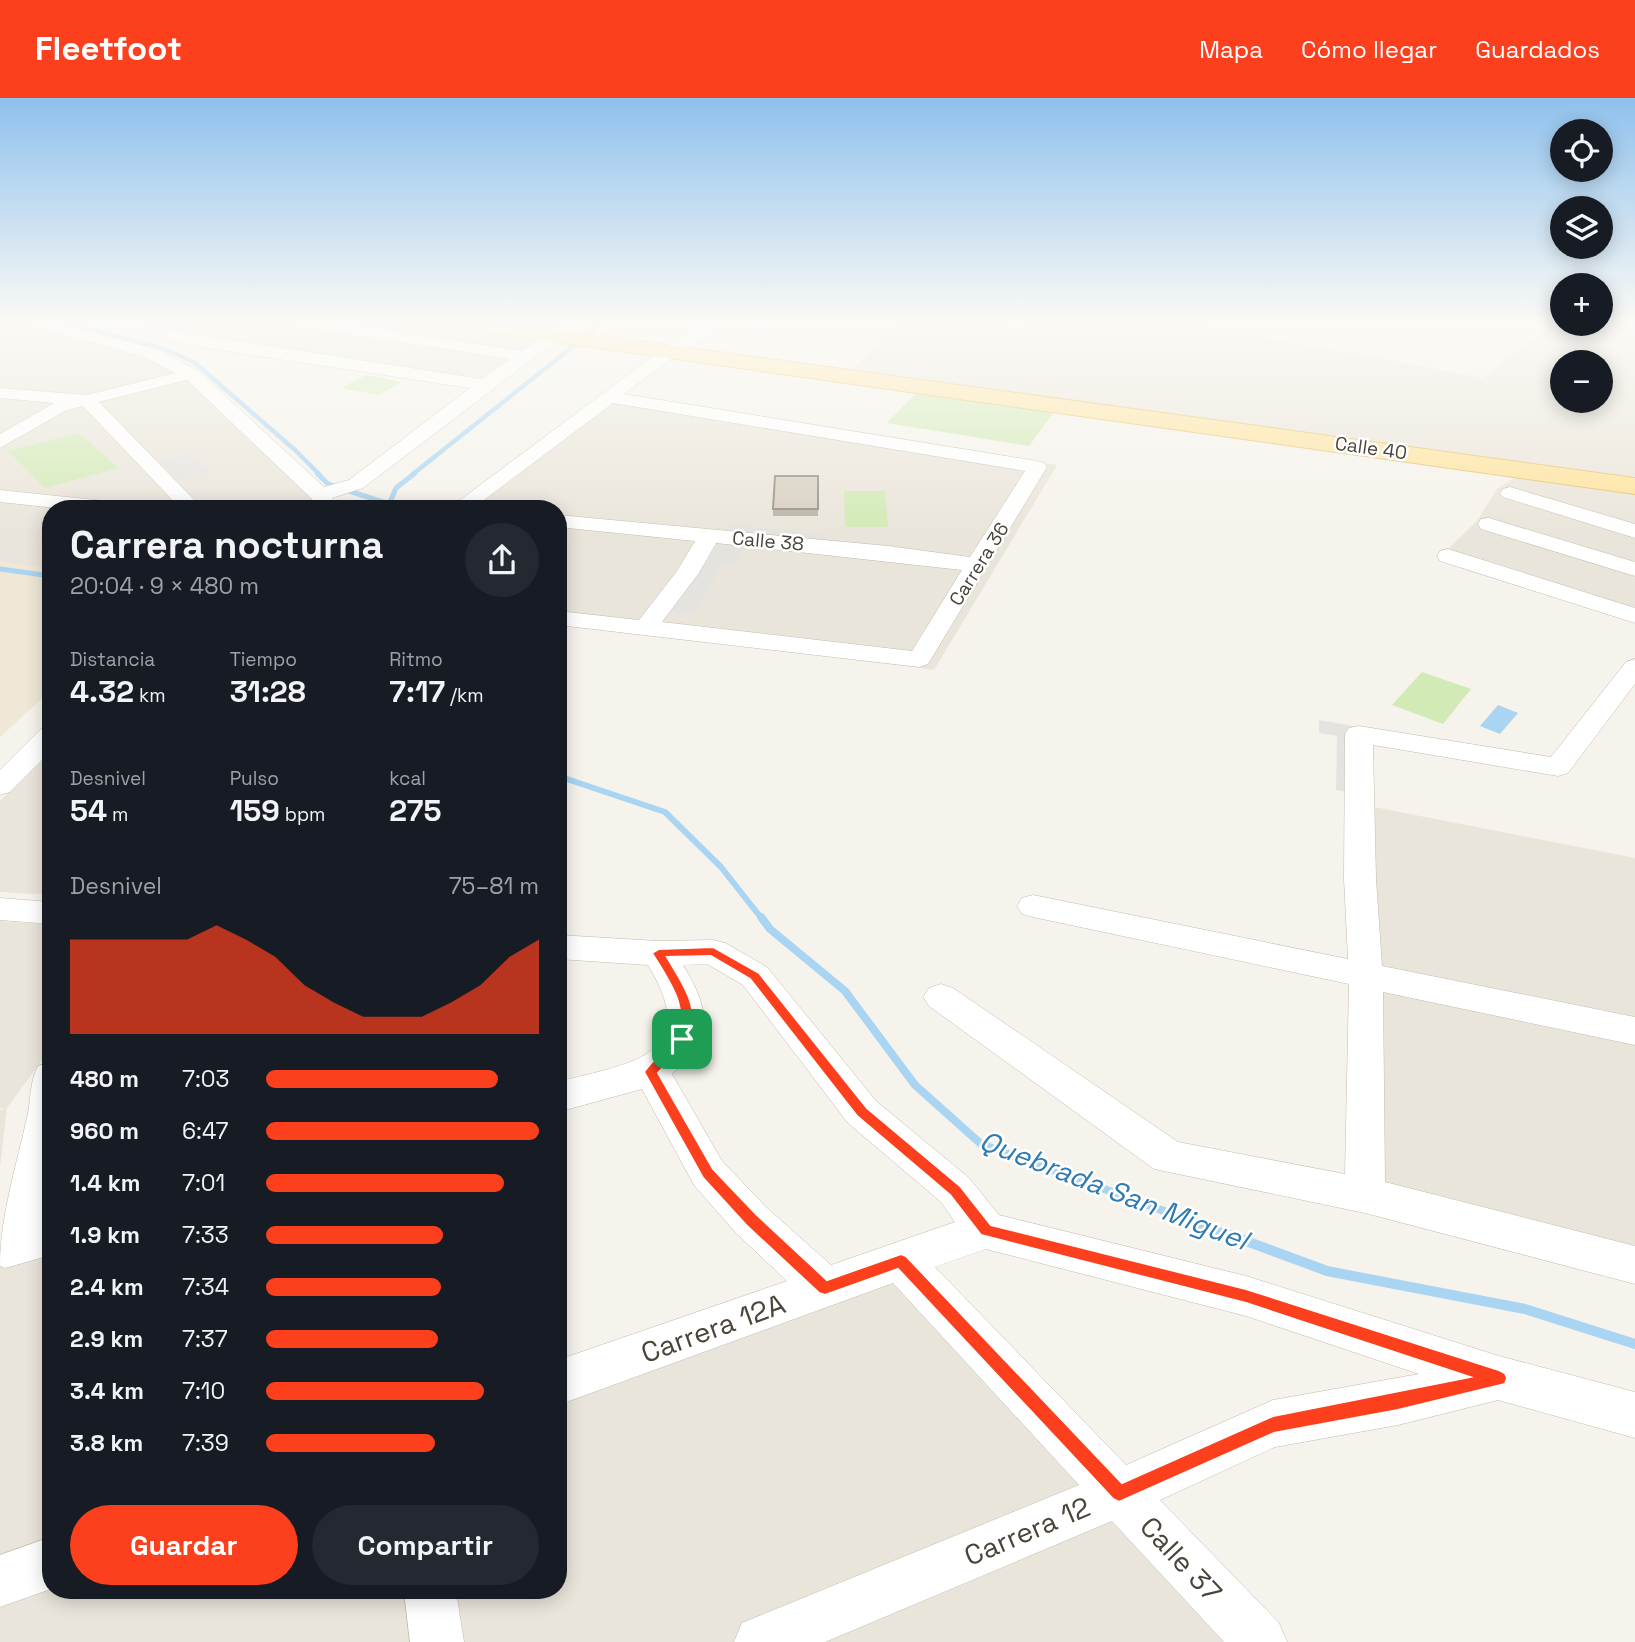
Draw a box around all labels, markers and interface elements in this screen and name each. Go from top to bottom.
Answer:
text: Fleetfoot [35,28,182,70]
text: Mapa [1199,34,1263,65]
text: Cómo llegar [1301,34,1437,65]
text: Guardados [1475,34,1600,65]
map controls [1550,119,1613,413]
button: locate [1550,119,1613,182]
button: layers [1550,196,1613,259]
button: + [1550,273,1613,336]
button: − [1550,350,1613,413]
street label: Calle 40 [1333,431,1409,465]
street label: Carrera 36 [943,517,1015,611]
text: Carrera nocturna [70,521,383,569]
button: share [465,523,539,597]
street label: Calle 38 [731,525,805,557]
text: 20:04 · 9 × 480 m [70,571,259,601]
text: Distancia [70,647,155,672]
text: Tiempo [230,647,297,672]
text: Ritmo [389,647,443,672]
text: 4.32 [70,672,134,711]
text: 31:28 [230,672,306,711]
text: 7:17 [389,672,445,711]
text: km [134,683,166,708]
text: /km [445,683,484,708]
text: Desnivel [70,766,146,791]
text: Pulso [230,766,279,791]
text: kcal [389,766,426,791]
text: 54 [70,791,107,830]
text: 159 [230,791,280,830]
text: 275 [389,791,441,830]
text: m [107,802,128,827]
text: bpm [280,802,325,827]
text: Desnivel [70,871,162,901]
text: 75–81 m [449,871,539,901]
pin [652,1009,712,1069]
icon: arrive [663,1020,701,1058]
text: 480 m [70,1064,139,1094]
text: 7:03 [182,1064,229,1094]
text: 960 m [70,1116,139,1146]
text: 6:47 [182,1116,229,1146]
water label: Quebrada San Miguel [975,1122,1256,1259]
text: 1.4 km [70,1168,140,1198]
text: 7:01 [182,1168,225,1198]
text: 1.9 km [70,1220,140,1250]
text: 7:33 [182,1220,229,1250]
text: 2.4 km [70,1272,144,1302]
text: 7:34 [182,1272,229,1302]
street label: Carrera 12A [636,1285,790,1371]
text: 2.9 km [70,1324,143,1354]
text: 7:37 [182,1324,228,1354]
text: 3.4 km [70,1376,144,1406]
text: 7:10 [182,1376,225,1406]
text: 3.8 km [70,1428,143,1458]
text: 7:39 [182,1428,229,1458]
street label: Carrera 12 [959,1488,1095,1574]
button: Guardar [70,1505,298,1585]
button: Compartir [312,1505,539,1585]
street label: Calle 37 [1132,1509,1230,1609]

